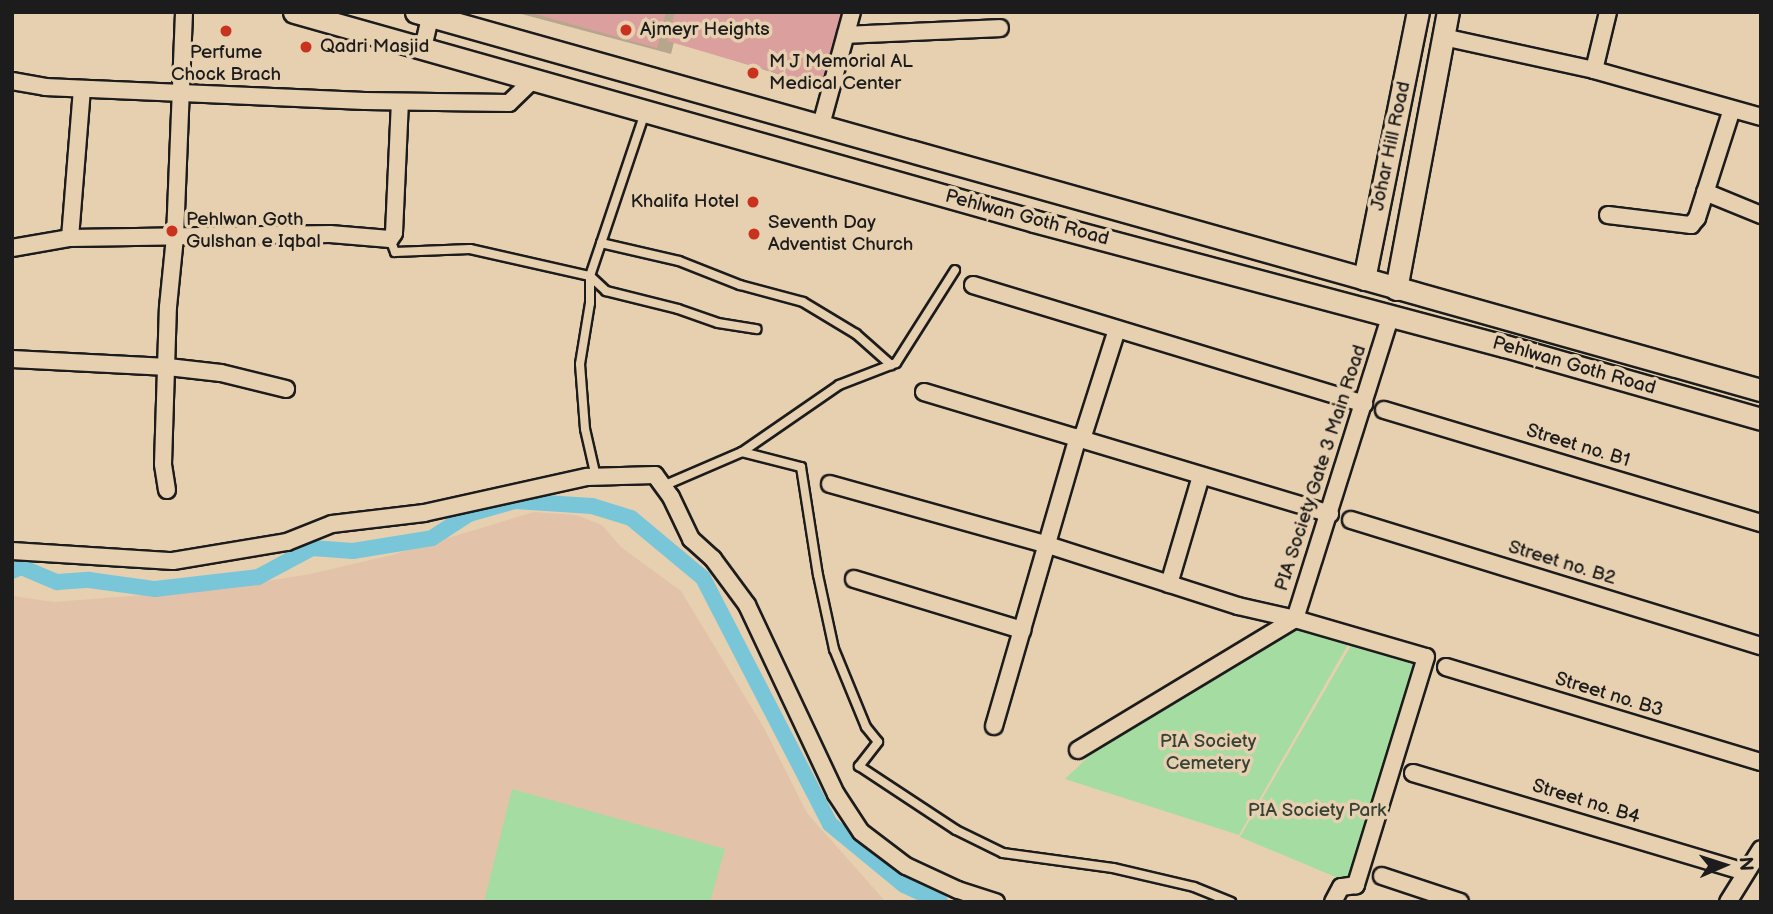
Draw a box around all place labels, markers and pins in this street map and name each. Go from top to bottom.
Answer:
place label: Ajmeyr Heights [640,19,770,41]
marker: Ajmeyr Heights [618,22,634,38]
marker: Perfume Chock Brach [218,23,234,39]
place label: Qadri Masjid [320,36,429,58]
marker: Qadri Masjid [298,39,314,55]
place label: Perfume Chock Brach [171,42,281,86]
place label: M J Memorial AL Medical Center [769,51,914,95]
marker: M J Memorial AL Medical Center [743,63,763,83]
place label: Khalifa Hotel [631,191,739,213]
marker: Khalifa Hotel [745,194,761,210]
place label: Pehlwan Goth Gulshan e Iqbal [186,209,321,253]
place label: Seventh Day Adventist Church [768,212,913,256]
marker: Pehlwan Goth Gulshan e Iqbal [164,223,180,239]
marker: Seventh Day Adventist Church [746,226,762,242]

